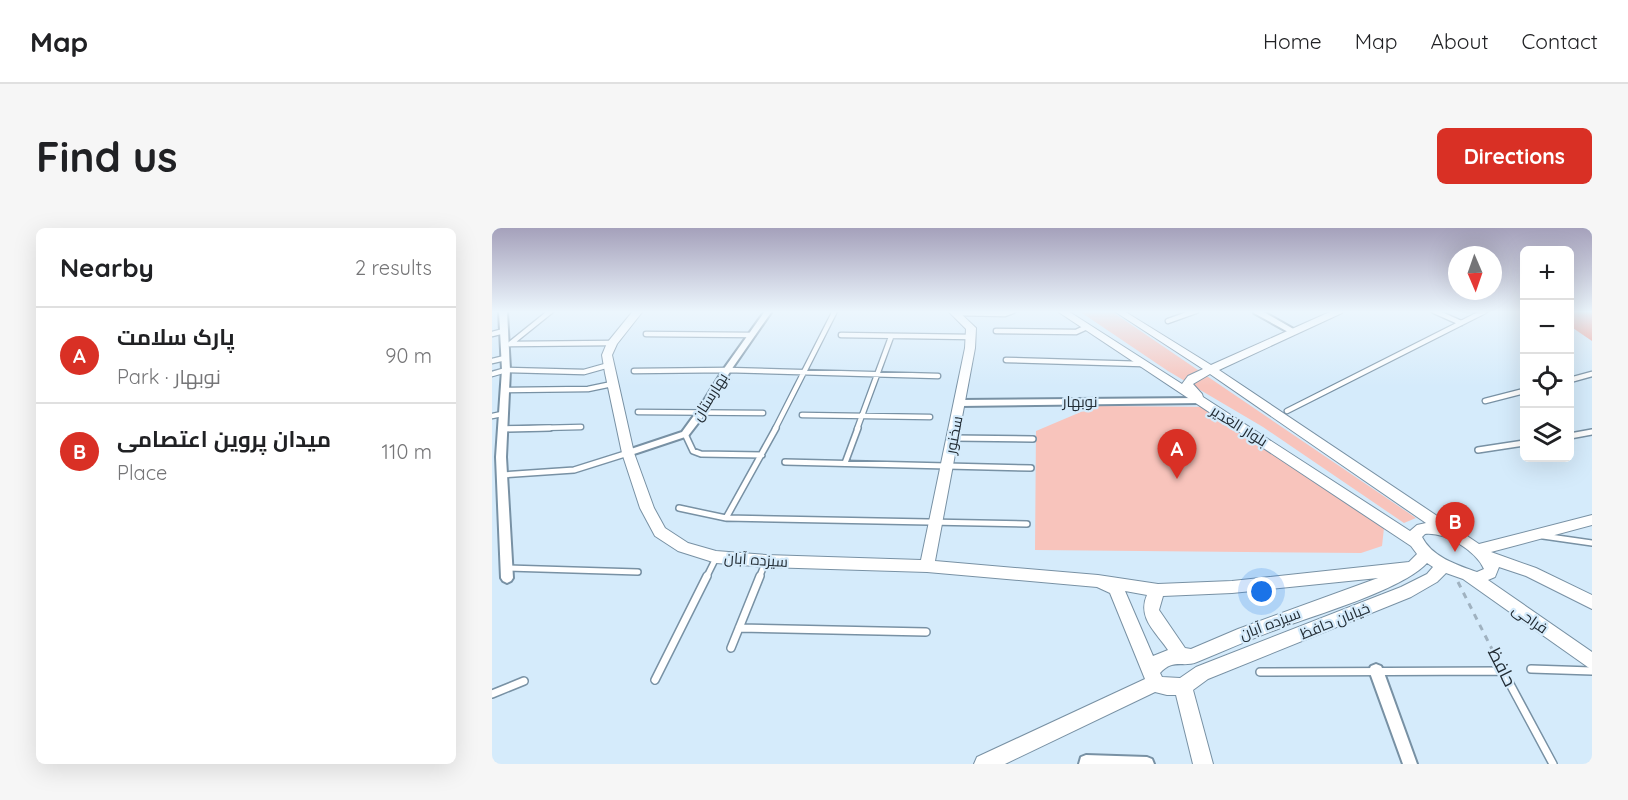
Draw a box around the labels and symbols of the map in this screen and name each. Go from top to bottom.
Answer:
north arrow [1448,246,1502,300]
street label: بهارستان [687,369,733,425]
street label: نوبهار [1062,392,1097,412]
street label: بلوار الغدیر [1206,400,1271,450]
street label: سخنور [940,414,967,457]
pin: A [1158,430,1196,479]
pin: B [1436,502,1474,552]
street label: سیزده آبان [723,548,789,572]
your location [1247,577,1276,606]
street label: خیابان حافظ [1297,598,1373,644]
street label: فراحی [1508,600,1552,638]
street label: سیزده آبان [1237,603,1303,645]
street label: حافظ [1483,643,1522,690]

